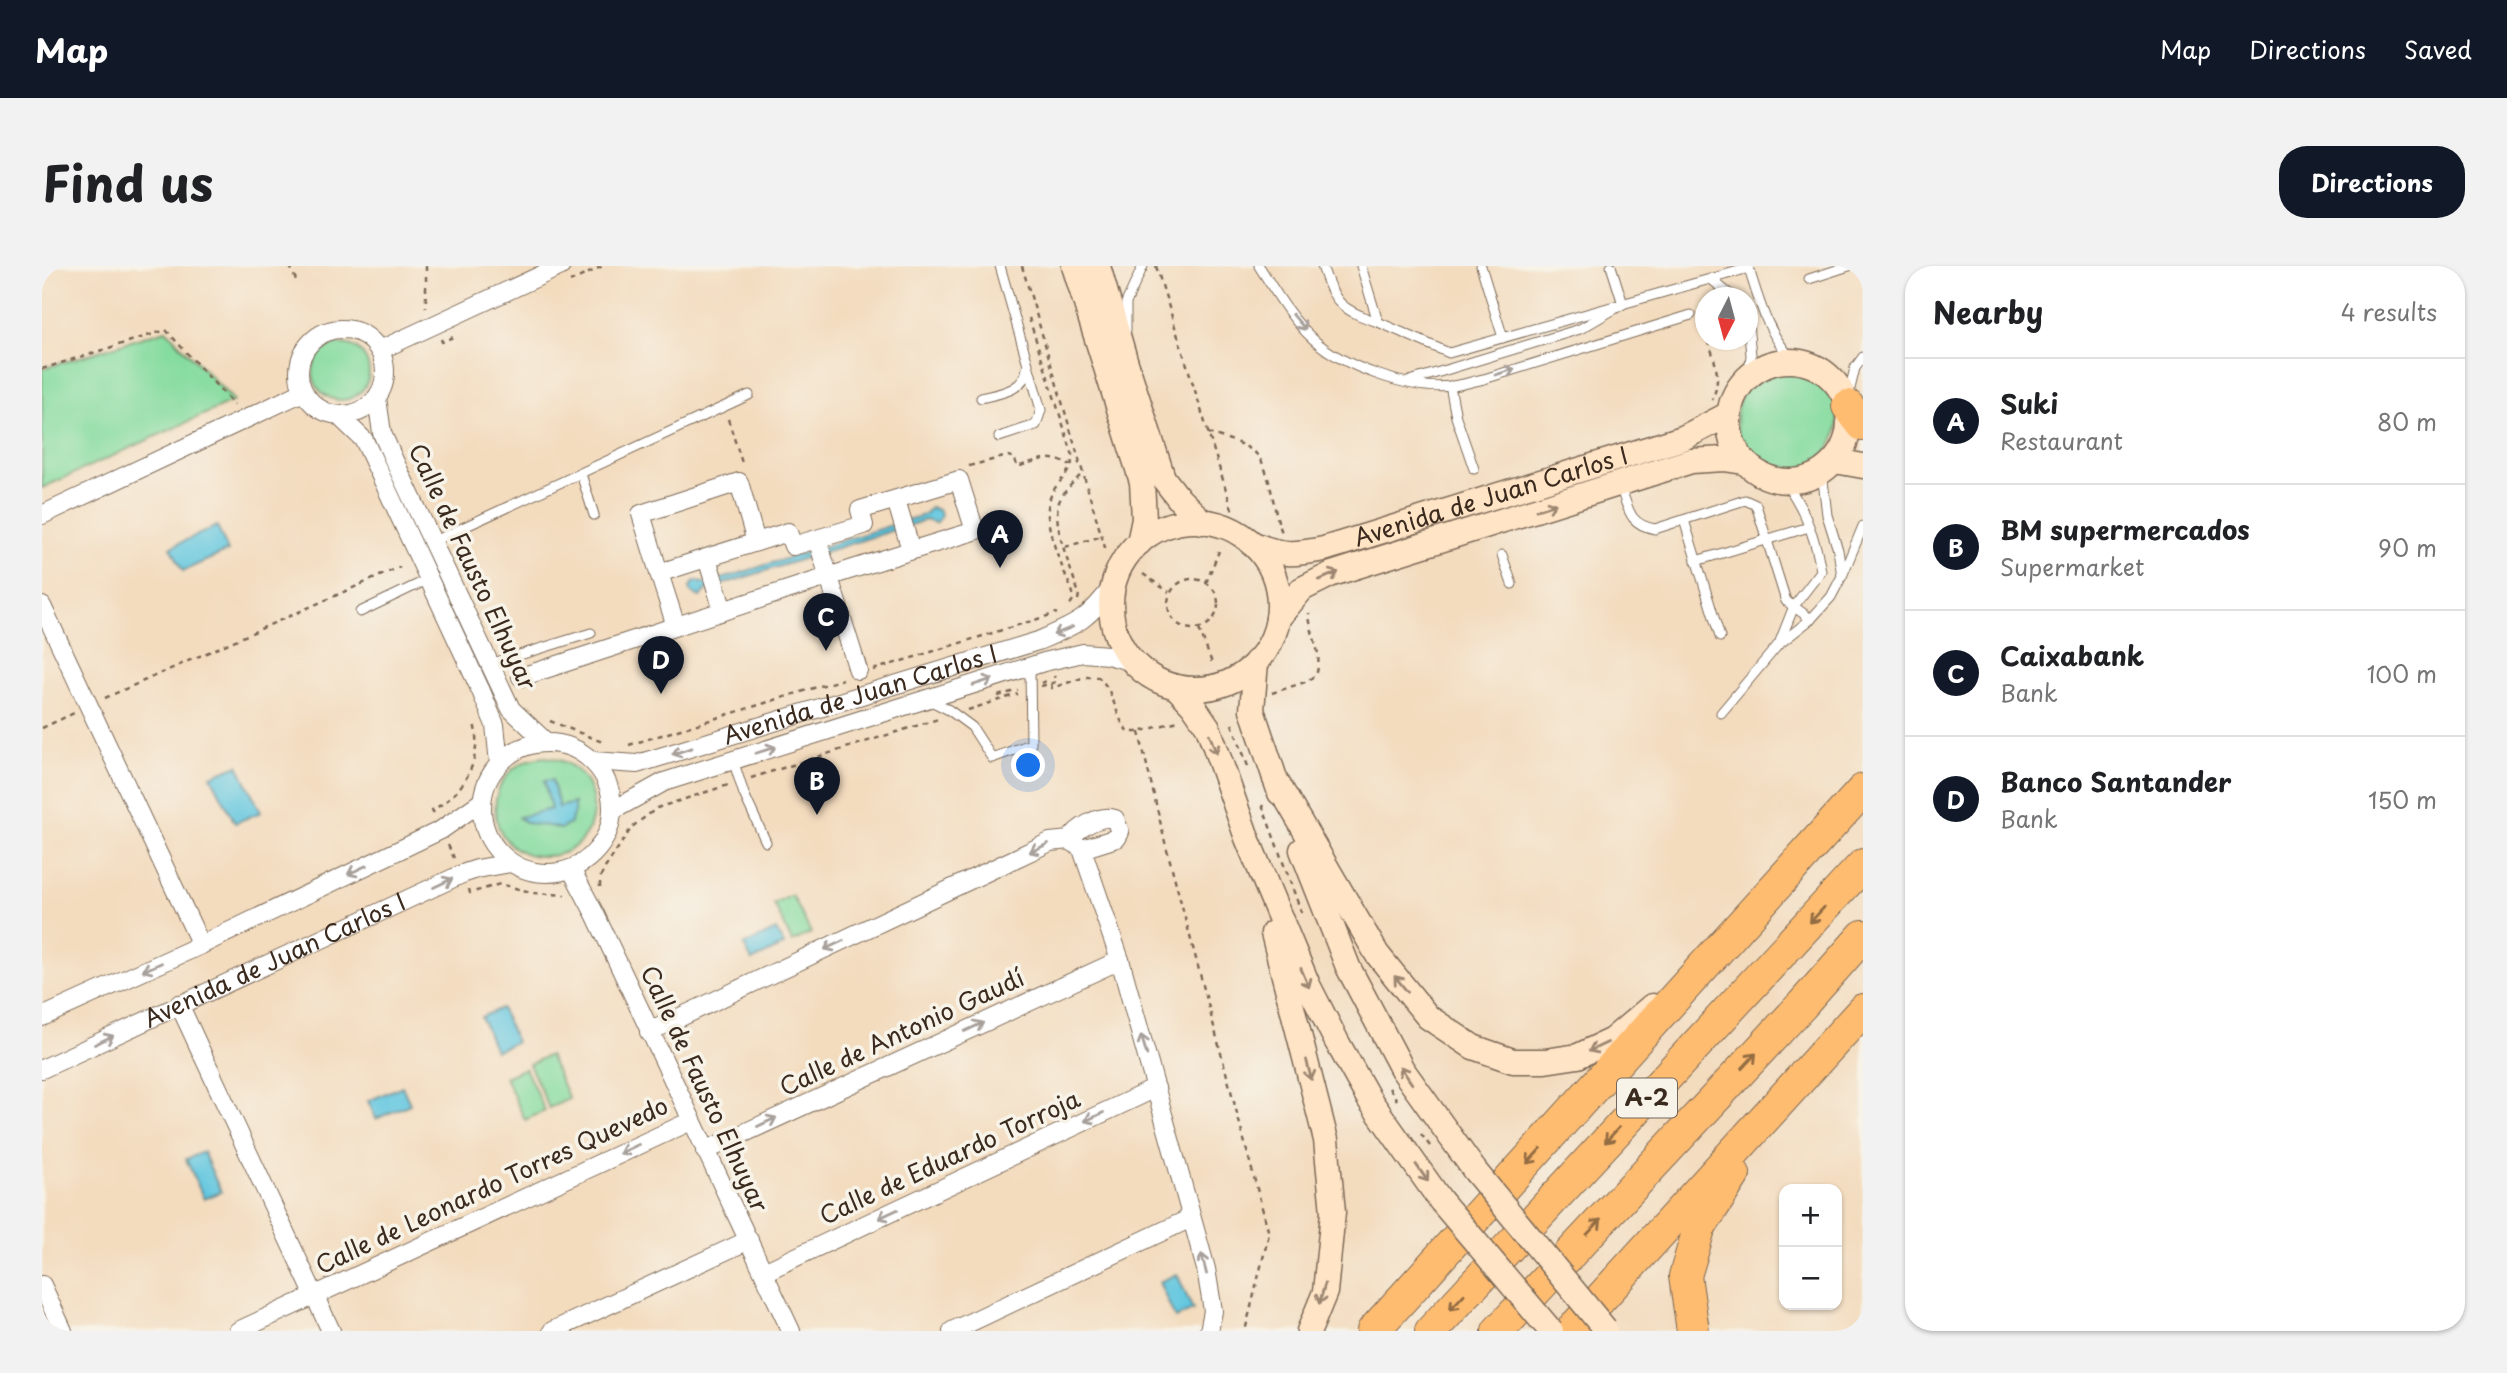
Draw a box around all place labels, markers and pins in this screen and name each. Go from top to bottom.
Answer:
pin: A [977,510,1023,568]
pin: C [803,593,849,651]
pin: D [638,636,684,694]
pin: B [794,757,840,815]

